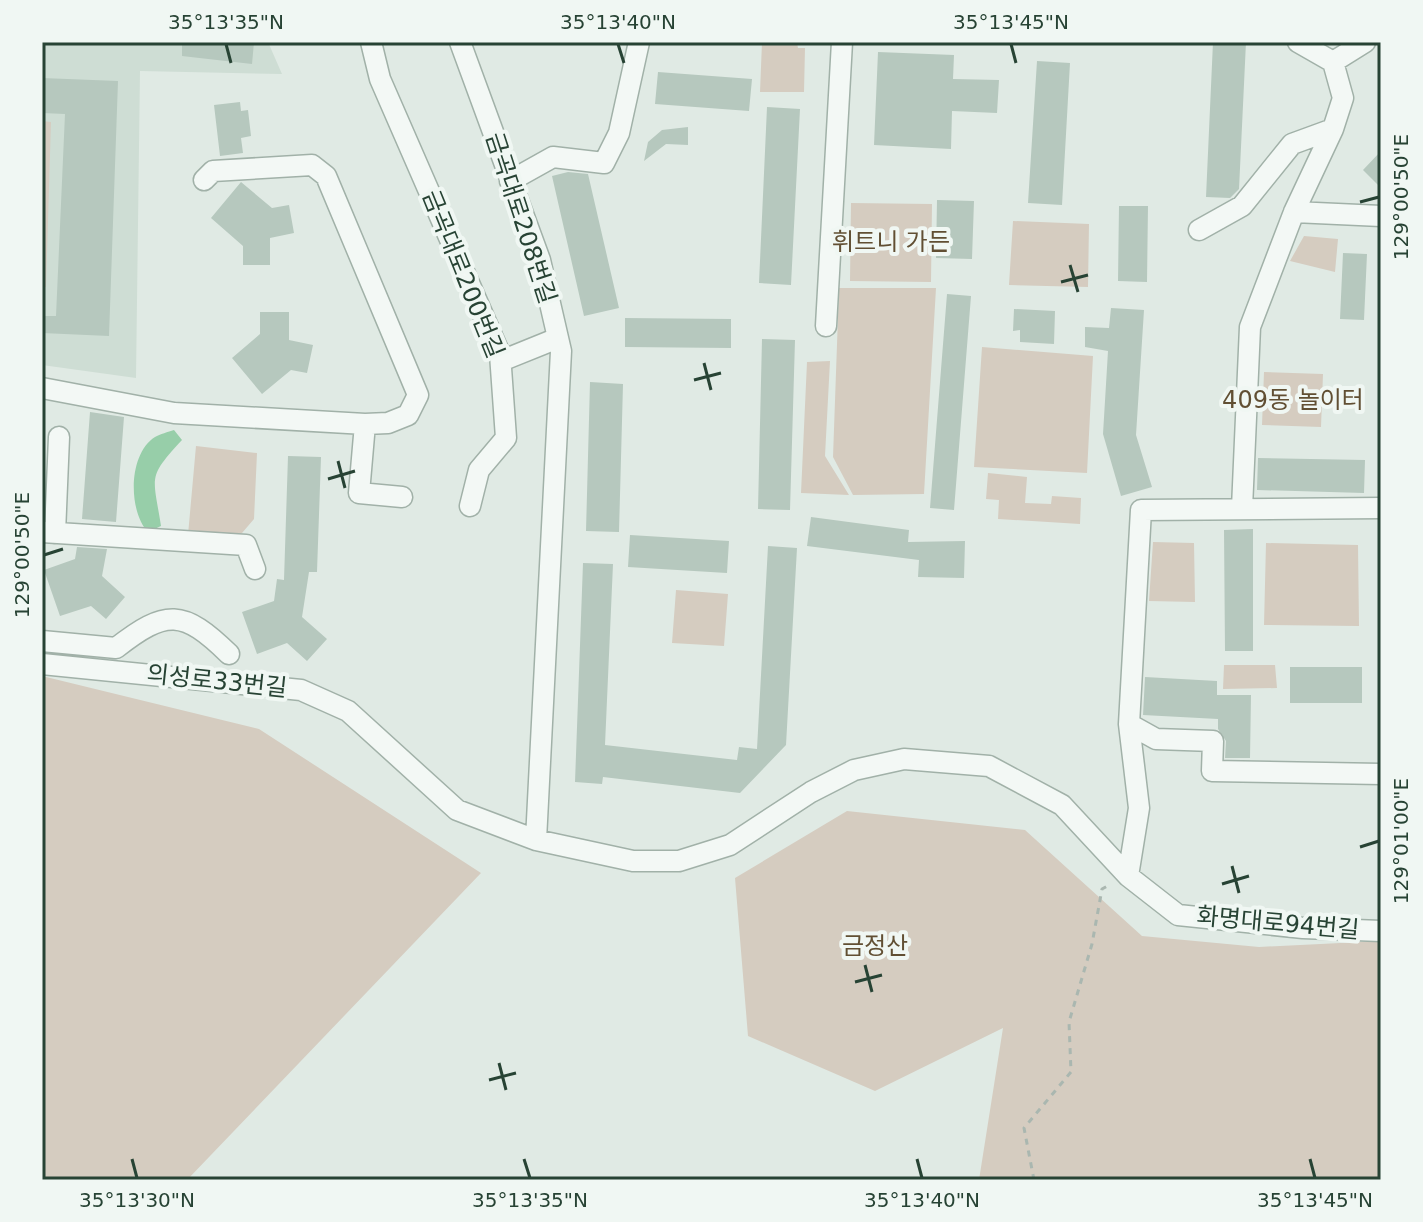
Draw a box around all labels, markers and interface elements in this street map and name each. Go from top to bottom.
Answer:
text: 35°13'35"N [168,10,284,34]
text: 35°13'40"N [560,10,676,34]
text: 35°13'45"N [953,10,1069,34]
street label: 금곡대로208번길 [480,129,562,307]
text: 129°00'50"E [1389,134,1413,260]
street label: 금곡대로200번길 [417,186,509,362]
park label: 휘트니 가든 [832,228,950,256]
park label: 409동 놀이터 [1222,386,1364,414]
text: 129°00'50"E [10,492,34,618]
street label: 의성로33번길 [145,660,289,702]
text: 129°01'00"E [1389,778,1413,904]
street label: 화명대로94번길 [1196,902,1360,944]
park label: 금정산 [842,932,908,960]
text: 35°13'30"N [79,1188,195,1212]
text: 35°13'35"N [472,1188,588,1212]
text: 35°13'40"N [864,1188,980,1212]
text: 35°13'45"N [1257,1188,1373,1212]

